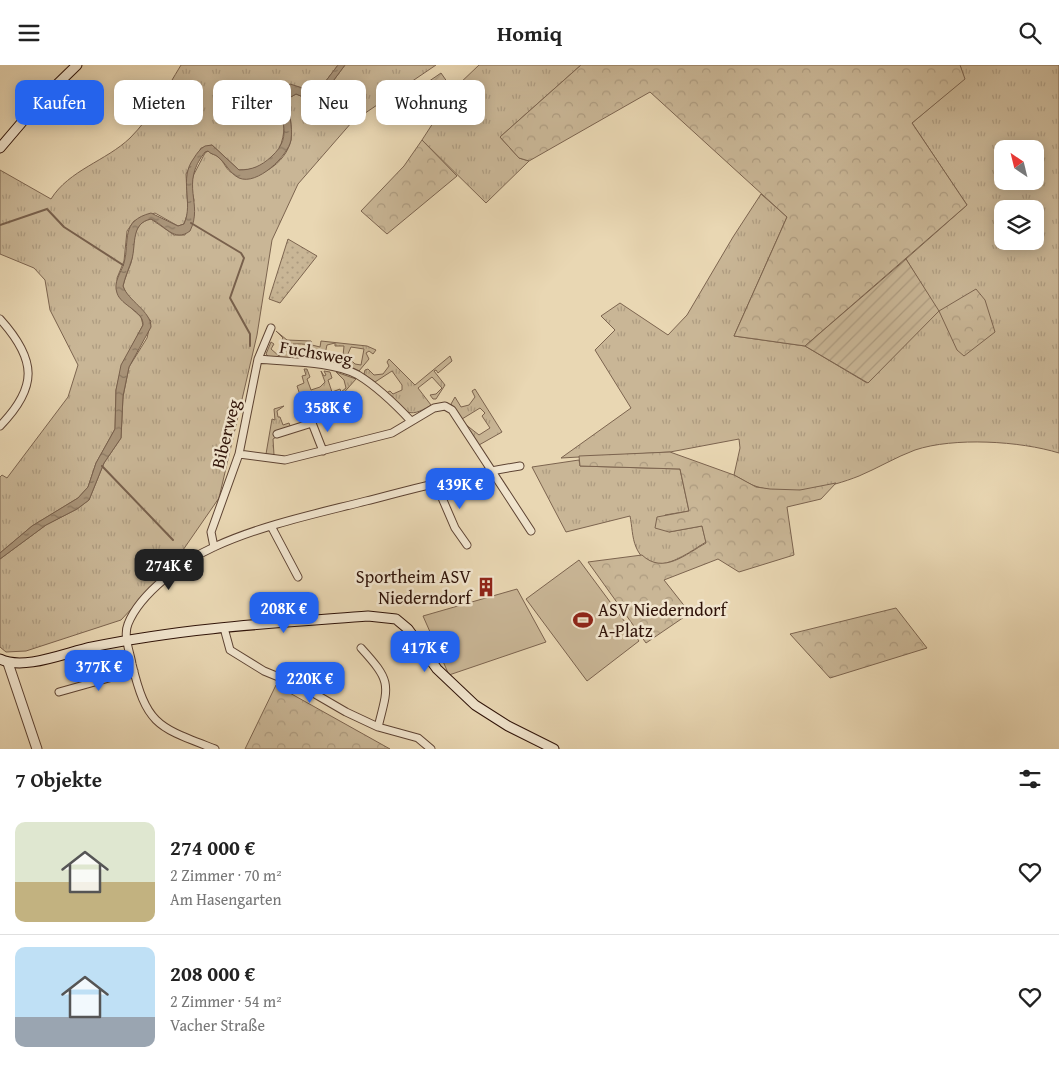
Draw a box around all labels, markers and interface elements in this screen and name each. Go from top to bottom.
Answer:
text: Homiq [497,17,562,49]
icon: menu [15,19,43,47]
icon: search [1016,19,1044,47]
chip: Kaufen [15,80,104,125]
chip: Mieten [114,80,203,125]
chip: Filter [213,80,291,125]
chip: Neu [301,80,366,125]
chip: Wohnung [376,80,485,125]
north arrow [994,140,1044,190]
map controls [994,140,1044,250]
button: layers [994,200,1044,250]
street label: Fuchsweg [278,333,355,372]
pin: 358K € [287,391,369,433]
text: 358K € [305,395,351,419]
street label: Biberweg [204,396,247,471]
pin: 439K € [419,467,501,510]
text: 439K € [437,472,483,496]
pin: 274K € [128,549,210,591]
text: 274K € [146,553,192,577]
place label: Sportheim ASV Niederndorf [356,563,473,611]
building icon: Sportheim ASV Niederndorf [475,576,497,598]
pin: 208K € [243,591,325,634]
text: 208K € [261,596,307,620]
place label: ASV Niederndorf A-Platz [598,596,729,644]
sports icon: ASV Niederndorf A-Platz [572,609,594,631]
pin: 417K € [384,631,466,673]
text: 417K € [402,635,448,659]
pin: 377K € [58,649,140,692]
text: 377K € [76,654,122,678]
pin: 220K € [269,661,351,704]
text: 220K € [287,666,333,690]
text: 7 Objekte [15,764,102,795]
icon: filters [1016,765,1044,793]
text: 274 000 € [170,832,255,863]
icon: home [55,842,115,902]
icon: heart [1016,858,1044,886]
text: 2 Zimmer · 70 m² [170,863,282,887]
text: Am Hasengarten [170,887,282,911]
text: 208 000 € [170,958,255,989]
icon: home [55,967,115,1027]
icon: heart [1016,983,1044,1011]
text: 2 Zimmer · 54 m² [170,989,282,1013]
text: Vacher Straße [170,1013,265,1037]

